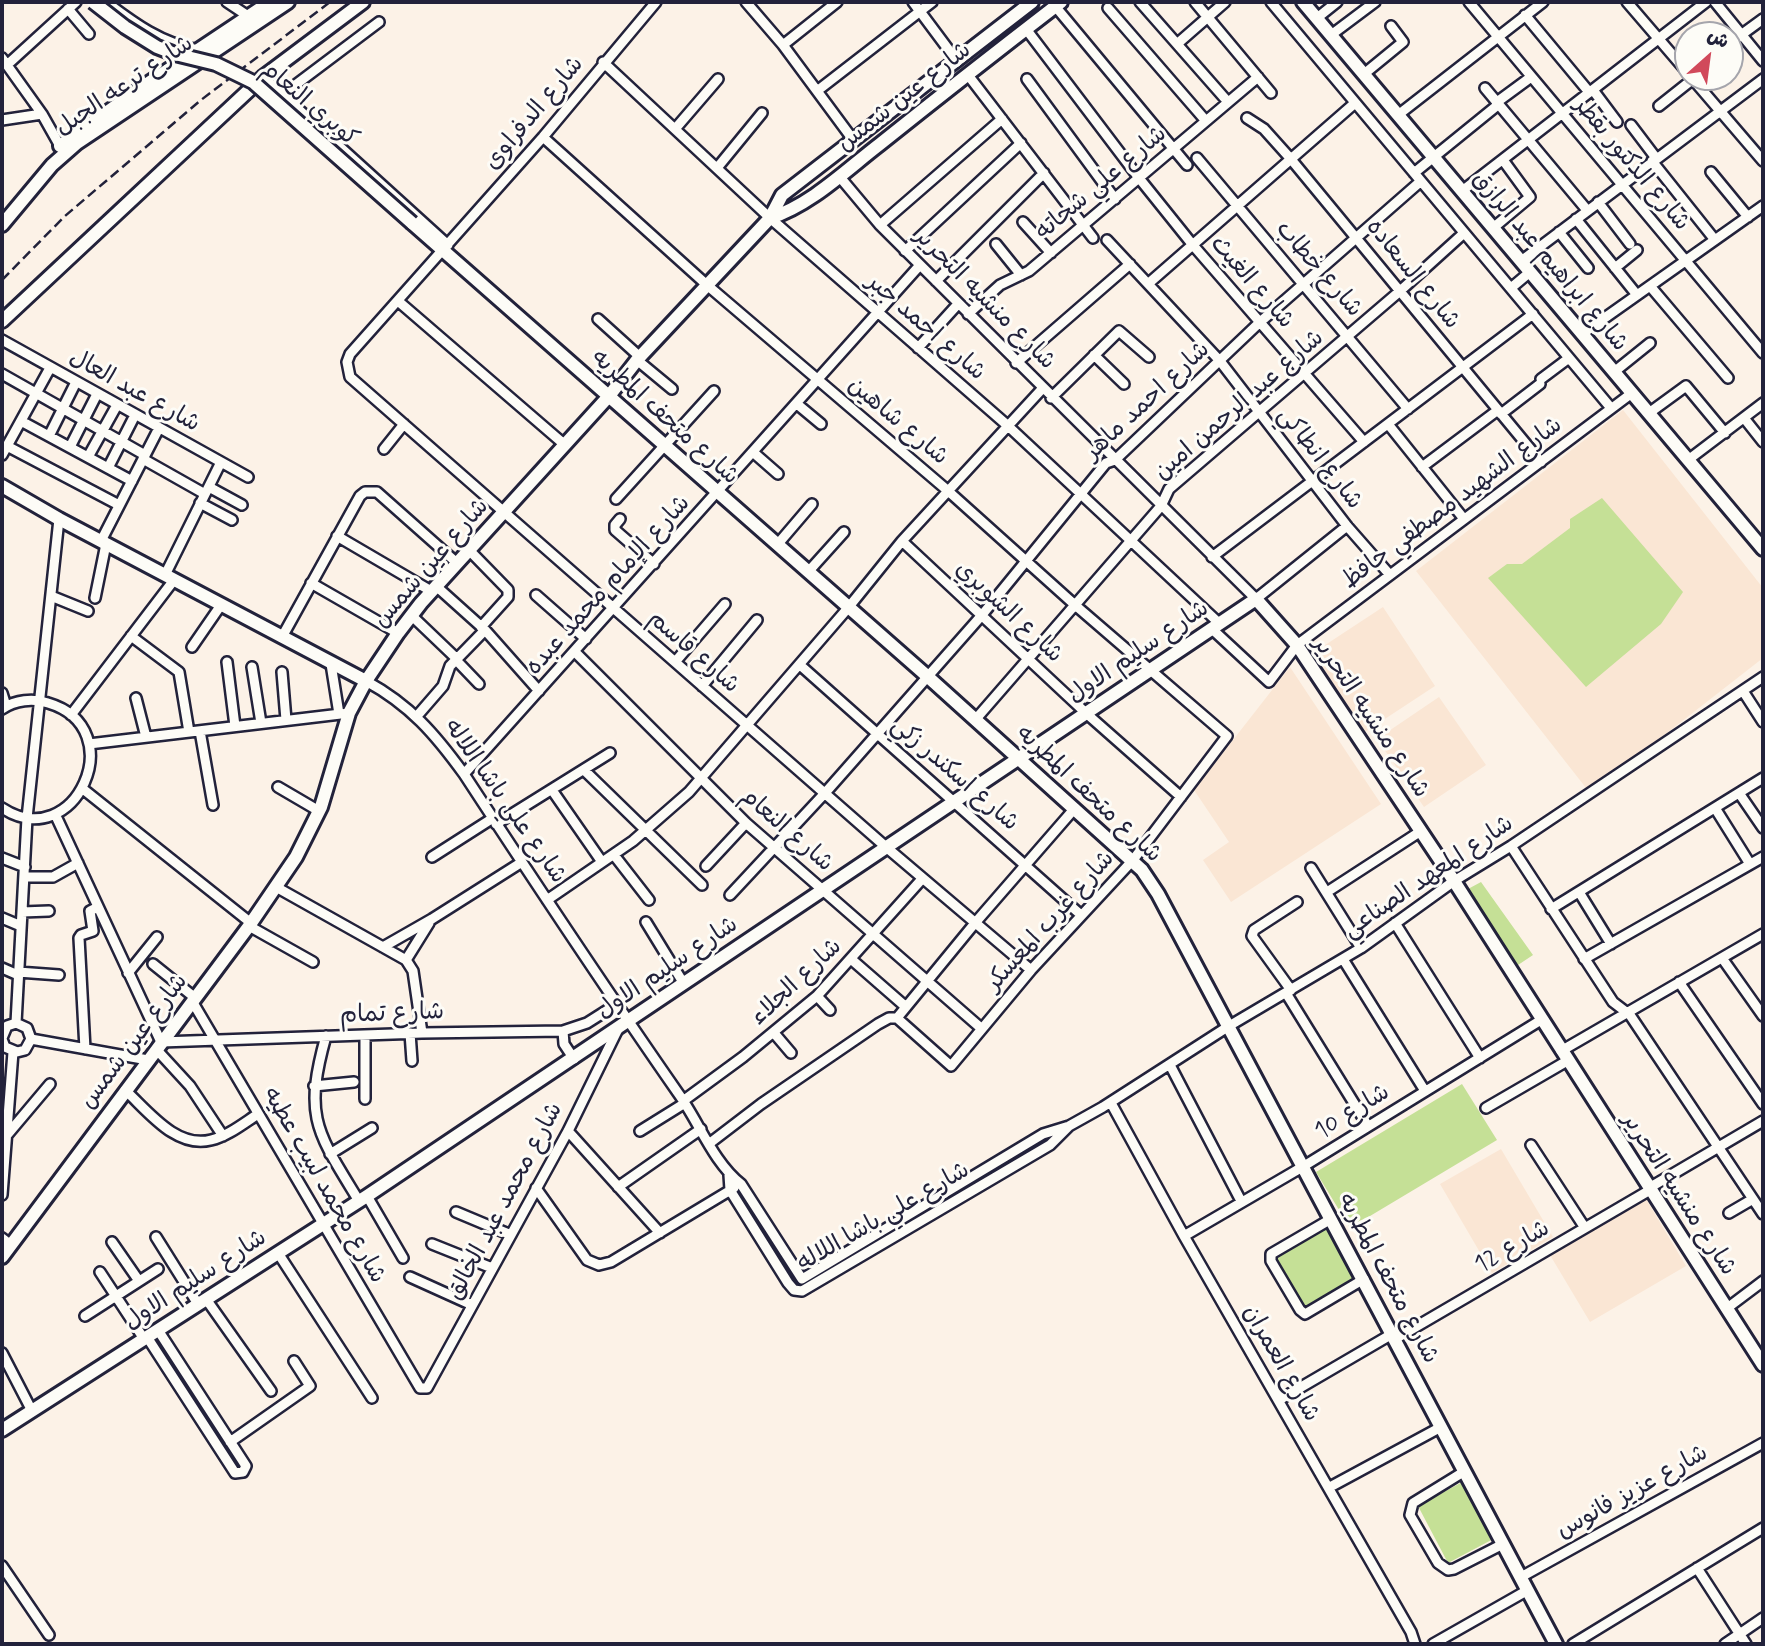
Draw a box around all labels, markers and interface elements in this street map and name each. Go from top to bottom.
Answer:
north arrow [1674,21,1744,91]
text: ش [1703,23,1733,55]
street label: شارع ترعه الجبل [51,30,199,144]
street label: شارع عين شمس [832,37,978,159]
street label: شارع الدفراوى [479,51,591,177]
street label: كوبري النعام [255,56,363,154]
street label: شارع الدكتور بقطر [1567,92,1695,238]
street label: شارع علي شحاته [1030,121,1174,247]
street label: شارع ابراهيم عبد الرازق [1465,166,1633,358]
street label: شارع السعاده [1359,214,1465,336]
street label: شارع خطاب [1268,216,1368,324]
street label: شارع منشيه التحرير [907,223,1061,377]
street label: شارع الغيث [1203,231,1299,335]
street label: شارع احمد جبر [859,268,991,388]
street label: شارع عبد الرحمن امين [1149,325,1331,487]
street label: شارع احمد ماهر [1079,336,1217,468]
street label: شارع عبد العال [64,344,204,440]
street label: شارع متحف المطريه [584,344,744,492]
street label: شارع شاهين [841,372,953,472]
street label: شارع انطاكي [1270,402,1368,516]
street label: شارع الشهيد مصطفي حافظ [1337,412,1569,596]
street label: شارع الإمام محمد عبده [521,490,697,682]
street label: شارع عين شمس [368,493,496,635]
street label: شارع الشوبري [948,556,1068,670]
street label: شارع سليم الاول [1063,595,1215,711]
street label: شارع قاسم [641,605,745,701]
street label: شارع منشيه التحرير [1305,632,1435,804]
street label: شارع اسكندر زكي [884,712,1024,838]
street label: شارع علي باشا اللاله [437,714,571,890]
street label: شارع متحف المطريه [1009,720,1167,870]
street label: شارع النعام [734,783,838,879]
street label: شارع المعهد الصناعي [1338,810,1520,946]
street label: شارع غرب المعسكر [980,846,1122,998]
street label: شارع سليم الاول [592,911,744,1027]
street label: شارع الجلاء [745,933,849,1033]
street label: شارع عين شمس [75,969,195,1115]
street label: شارع تمام [339,999,445,1031]
street label: شارع 10 [1310,1079,1396,1147]
street label: شارع محمد لبيب عطيه [255,1083,391,1289]
street label: شارع محمد عبد الخالق [442,1098,570,1306]
street label: شارع منشيه التحرير [1615,1108,1741,1282]
street label: شارع علي باشا اللاله [793,1157,975,1279]
street label: شارع متحف المطريه [1330,1189,1444,1369]
street label: شارع 12 [1470,1215,1556,1281]
street label: شارع سليم الاول [119,1224,273,1338]
street label: شارع العمران [1235,1301,1325,1427]
street label: شارع عزيز فانوس [1552,1440,1714,1546]

